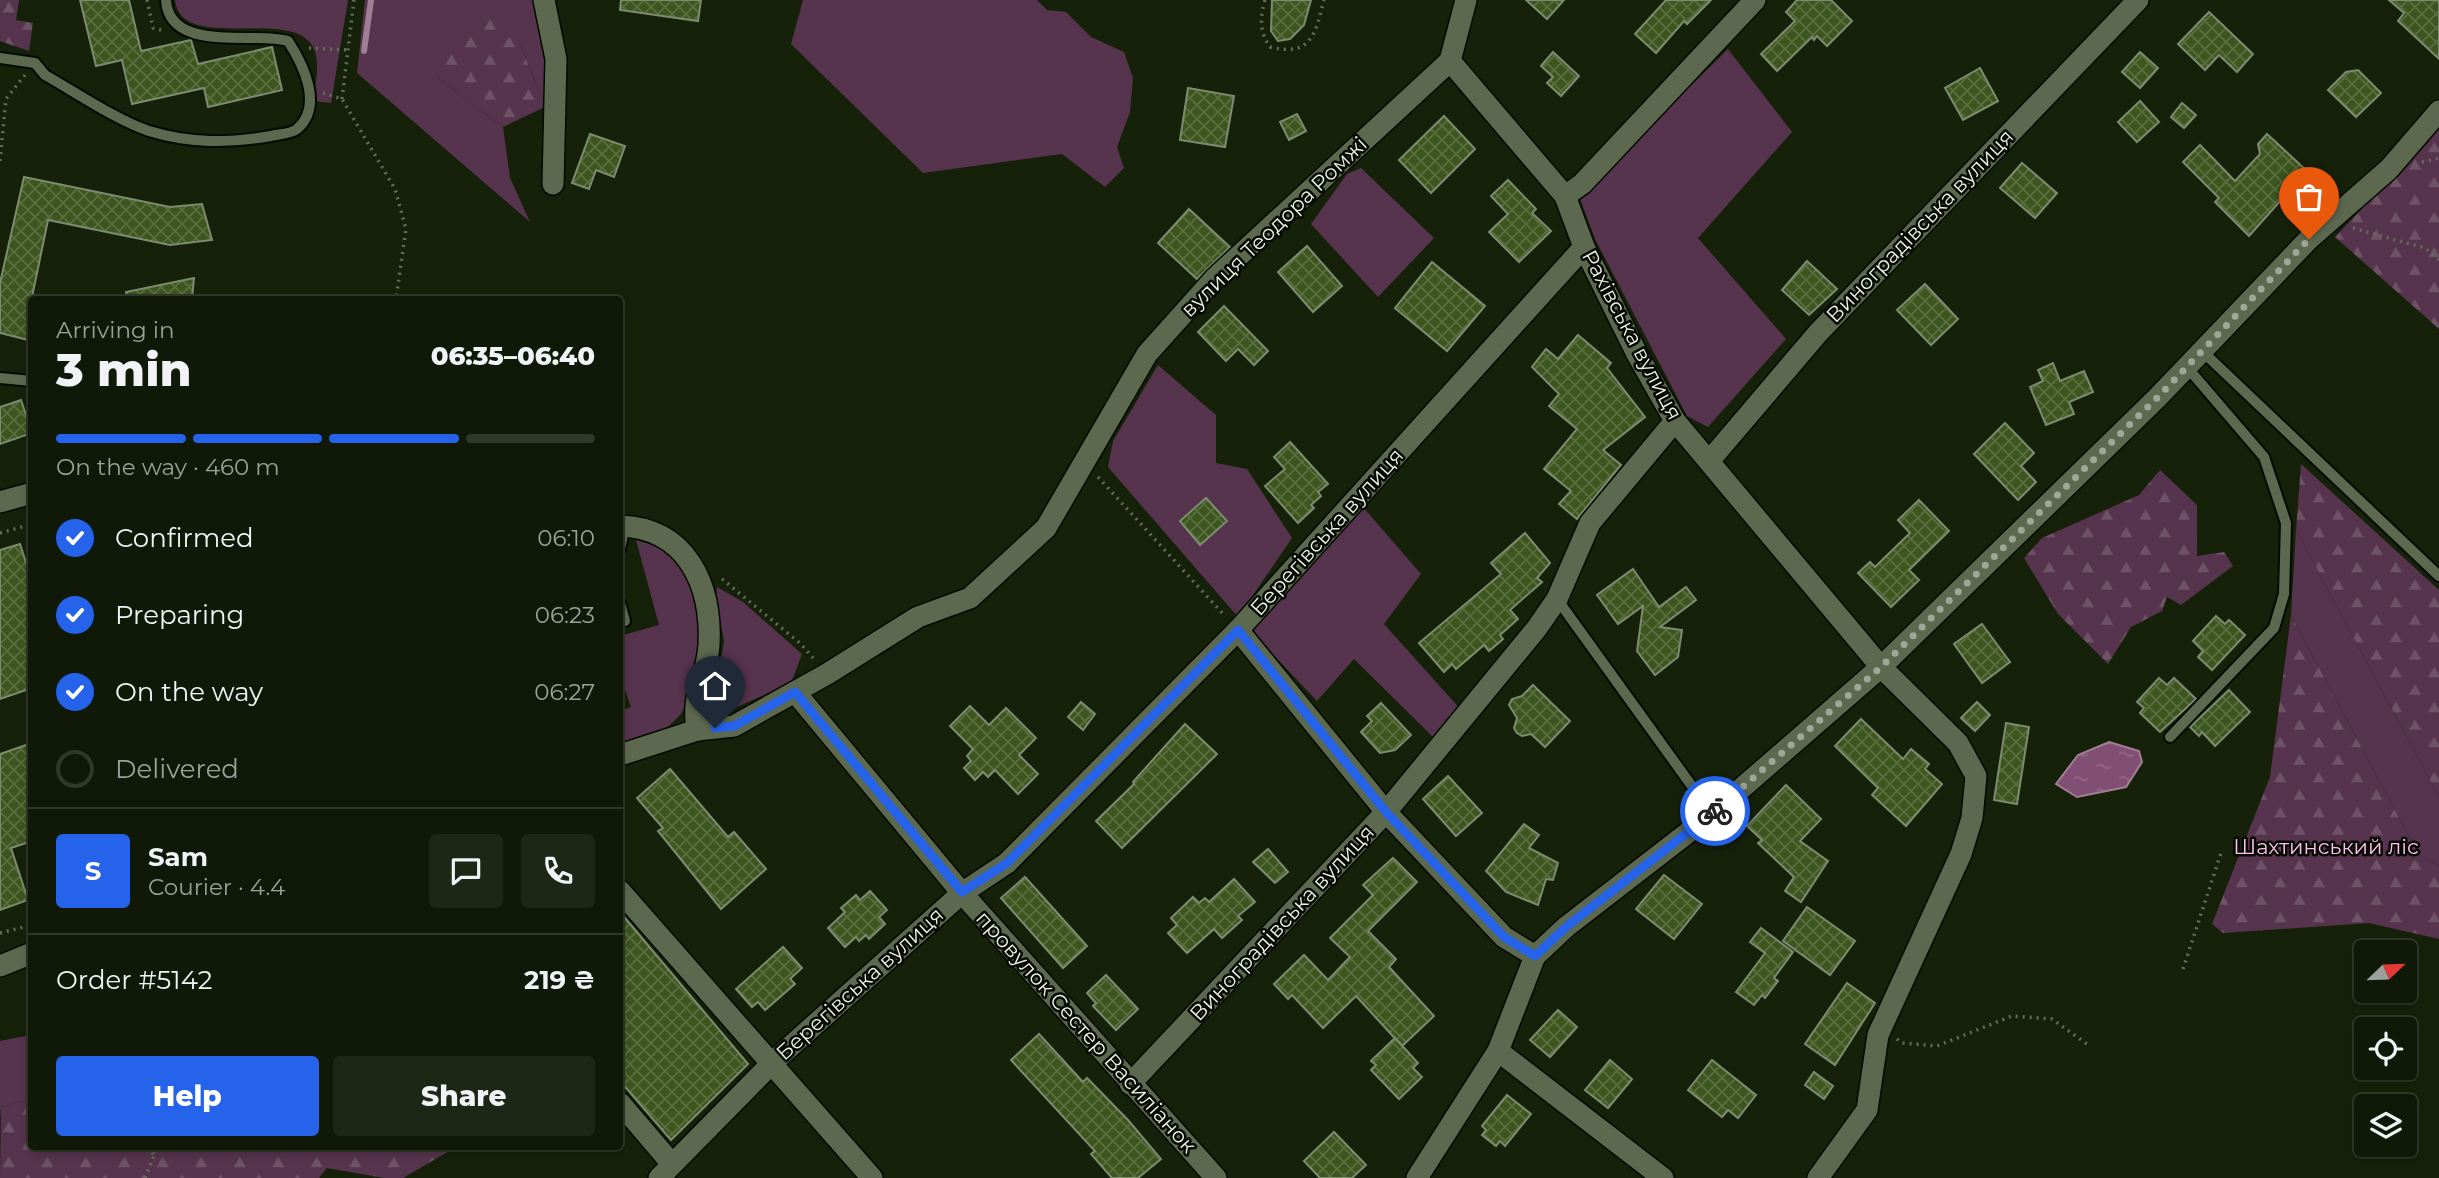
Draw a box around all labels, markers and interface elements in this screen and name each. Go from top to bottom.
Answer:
street label: Виноградівська вулиця [1821,124,2018,327]
street label: вулиця Теодора Ромжі [1176,131,1372,322]
pin [2279,167,2339,239]
icon: bag [2290,178,2328,216]
street label: Рахівська вулиця [1577,246,1688,424]
text: Arriving in [56,316,175,344]
text: 06:35–06:40 [431,340,595,372]
text: 3 min [56,341,192,398]
street label: Берегівська вулиця [1245,443,1408,620]
text: On the way · 460 m [56,453,280,481]
icon: check [56,519,94,557]
text: Confirmed [115,522,254,554]
text: 06:10 [537,524,595,552]
icon: check [56,596,94,634]
text: Preparing [115,599,244,631]
text: 06:23 [535,601,595,629]
pin [685,656,745,728]
icon: home [696,667,734,705]
icon: check [56,673,94,711]
text: On the way [115,676,263,708]
text: 06:27 [534,678,595,706]
text: Delivered [115,753,239,785]
courier [1680,776,1750,846]
icon: bike [1696,792,1734,830]
street label: Виноградівська вулиця [1184,820,1379,1026]
button: chat [429,834,503,908]
button: phone [521,834,595,908]
park label: Шахтинський ліс [2233,834,2419,859]
text: Sam [148,841,208,873]
text: S [85,855,101,887]
text: Courier · 4.4 [148,873,285,901]
street label: Берегівська вулиця [771,902,948,1065]
street label: провулок Сестер Василіанок [971,906,1202,1158]
north arrow [2354,940,2417,1003]
map controls [2354,940,2417,1157]
text: Order #5142 [56,964,213,996]
text: 219 ₴ [524,964,595,996]
button: locate [2354,1017,2417,1080]
button: Help [56,1056,319,1136]
button: Share [333,1056,595,1136]
button: layers [2354,1094,2417,1157]

